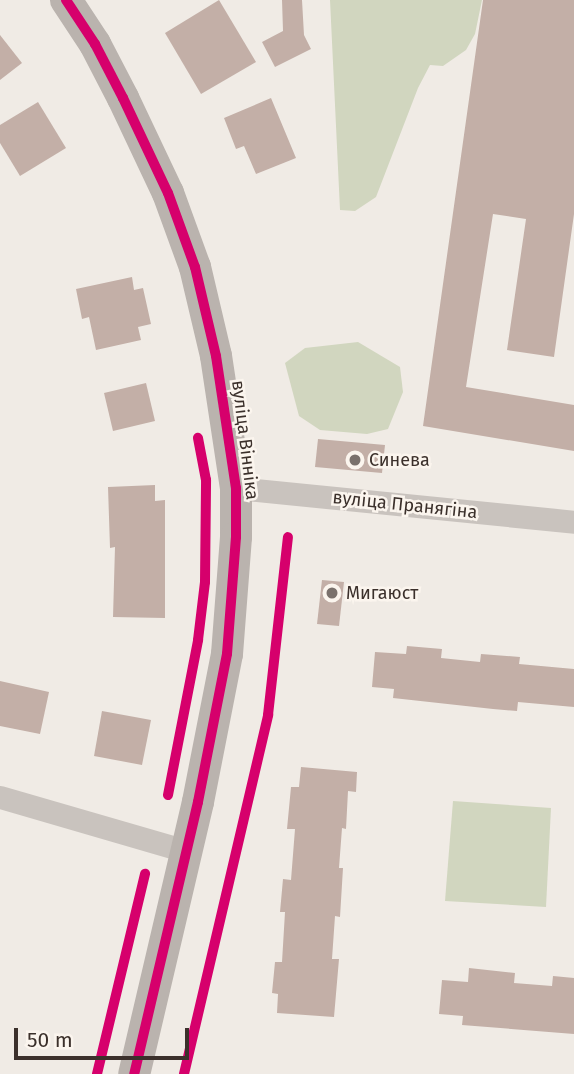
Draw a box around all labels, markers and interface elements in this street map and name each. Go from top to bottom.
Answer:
street label: вуліца Вінніка [227,379,263,501]
place label: Синева [369,449,430,471]
marker: Синева [347,452,363,468]
street label: вуліца Пранягіна [332,487,478,523]
place label: Мигаюст [346,582,418,604]
marker: Мигаюст [324,585,340,601]
scale bar [18,1014,192,1058]
text: 50 m [27,1027,73,1053]

